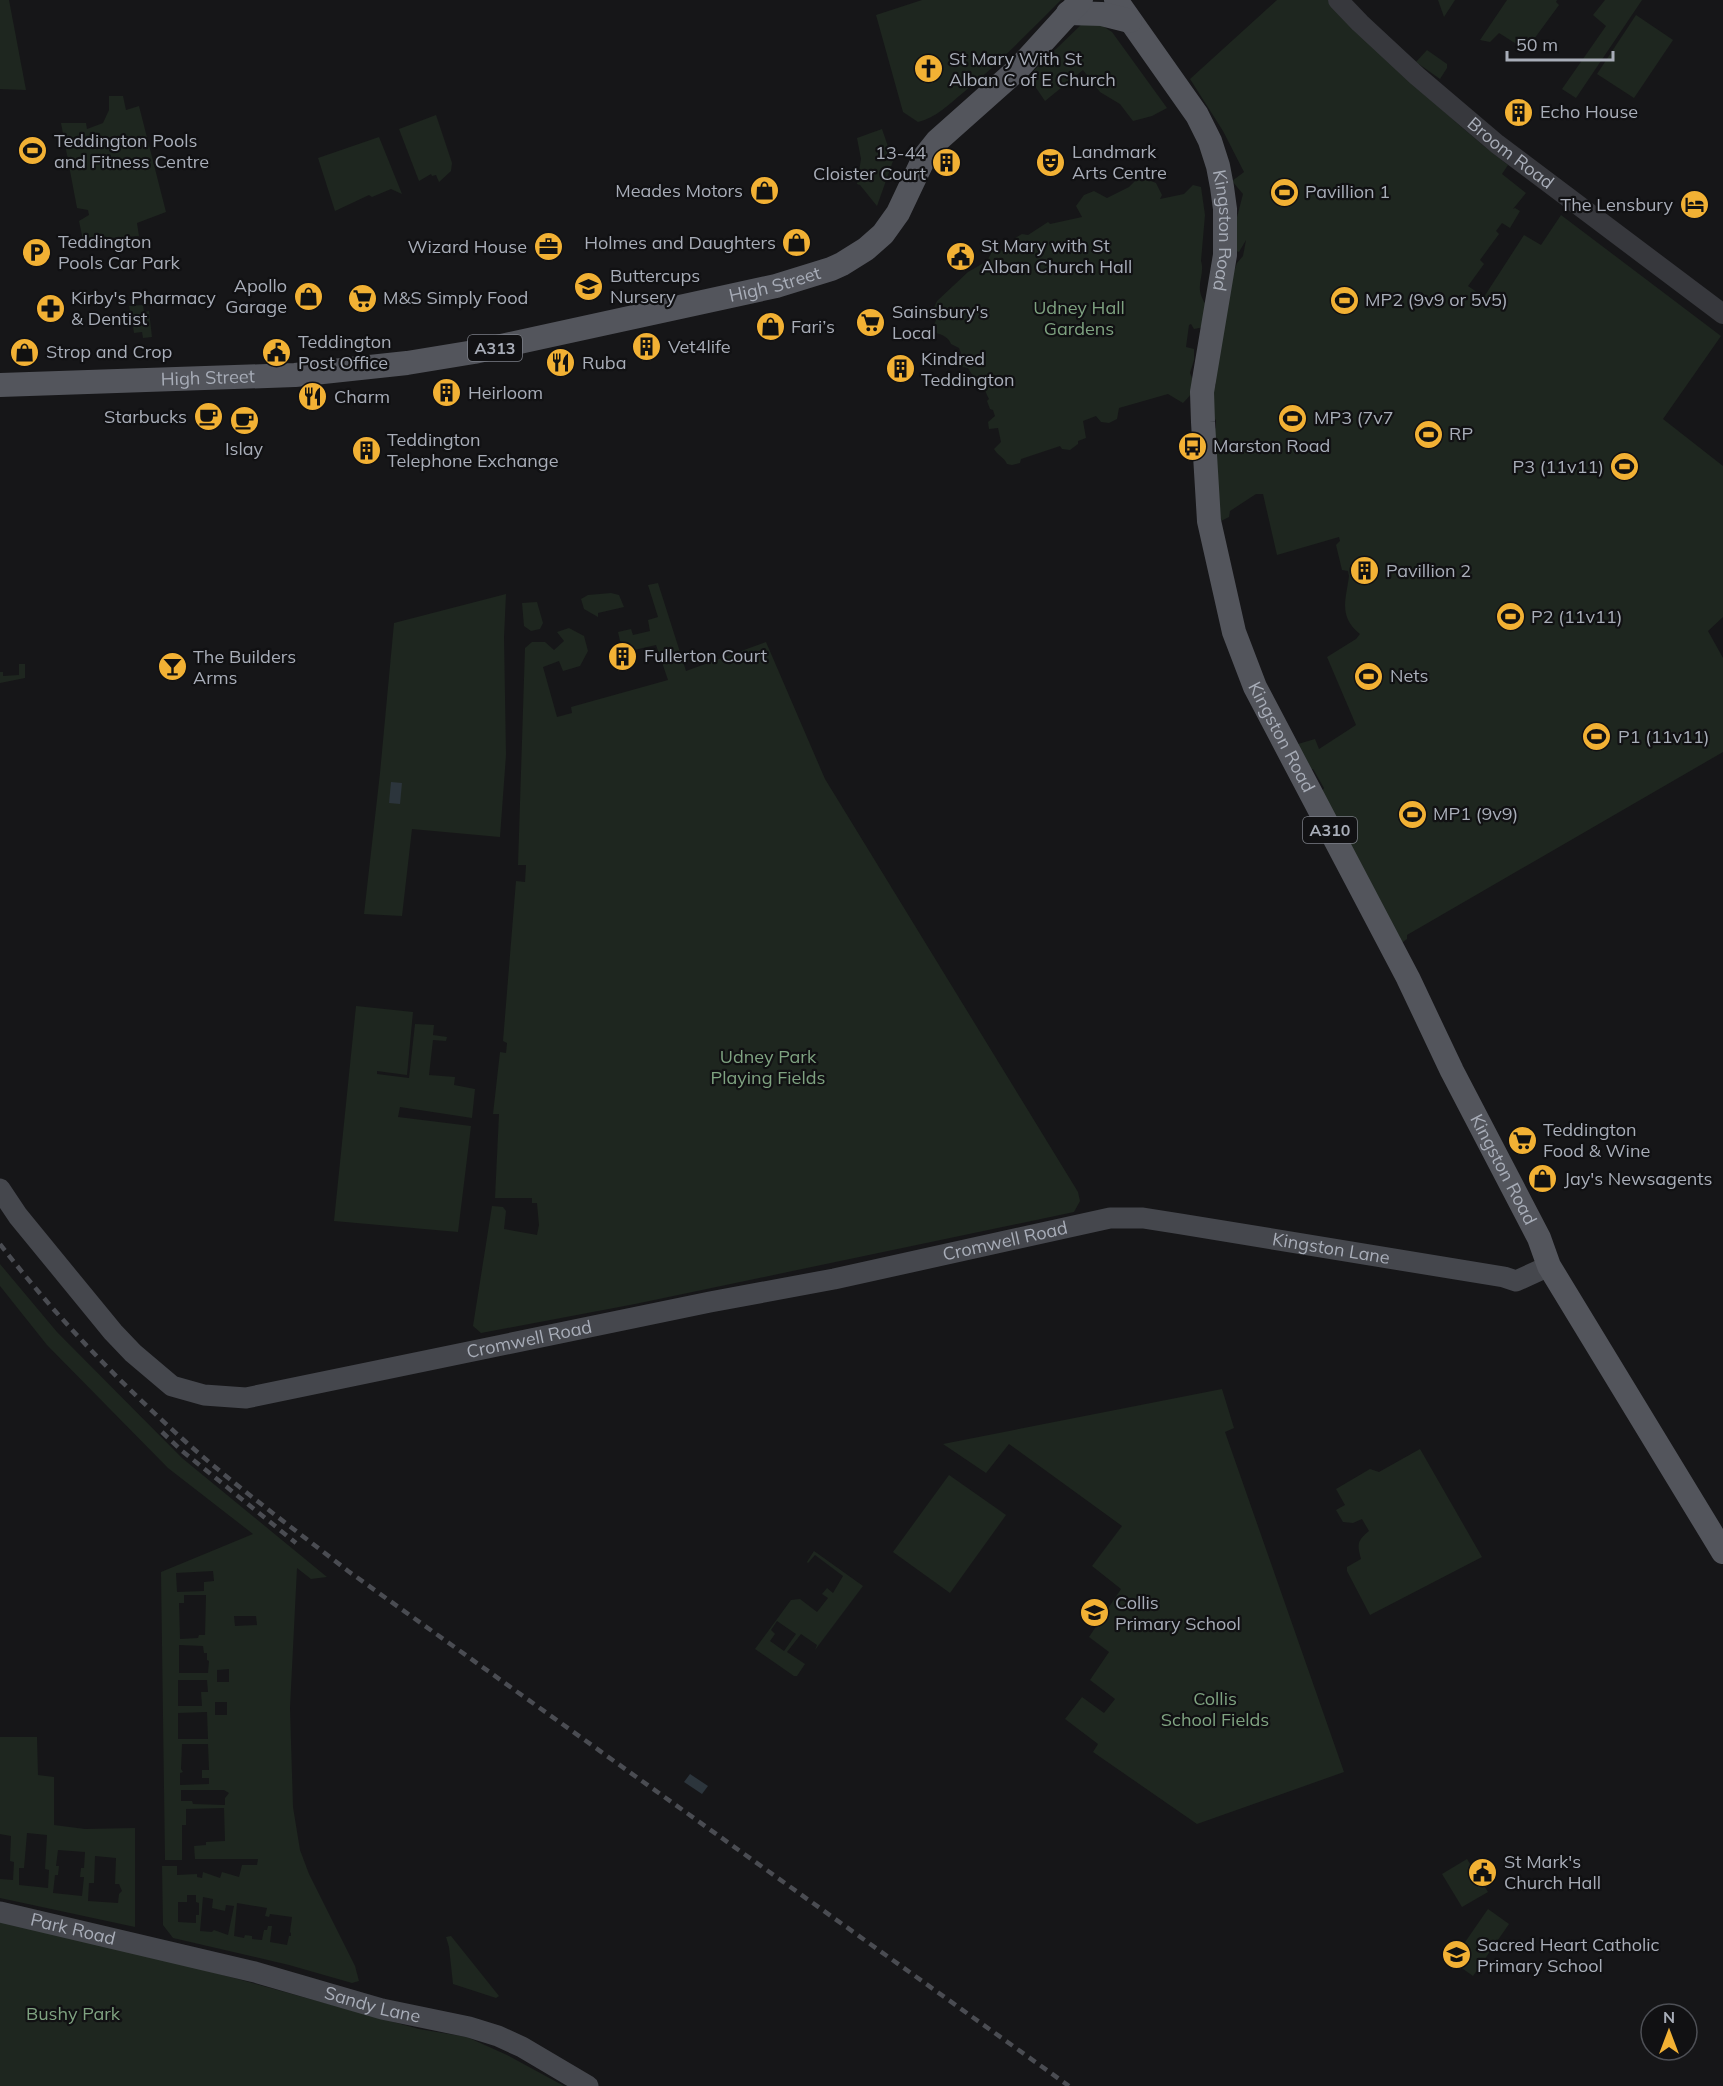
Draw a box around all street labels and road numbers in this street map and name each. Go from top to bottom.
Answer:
street label: Broom Road [1463,112,1559,194]
street label: Kingston Road [1208,168,1237,293]
street label: High Street [727,261,823,307]
road number: A313 [468,335,522,361]
street label: High Street [160,364,255,391]
street label: Kingston Road [1243,678,1320,796]
road number: A310 [1303,817,1357,843]
street label: Kingston Road [1465,1110,1542,1229]
street label: Cromwell Road [940,1216,1070,1266]
street label: Kingston Lane [1271,1227,1392,1269]
street label: Cromwell Road [464,1315,594,1363]
street label: Park Road [28,1908,118,1950]
street label: Sandy Lane [322,1981,423,2028]

